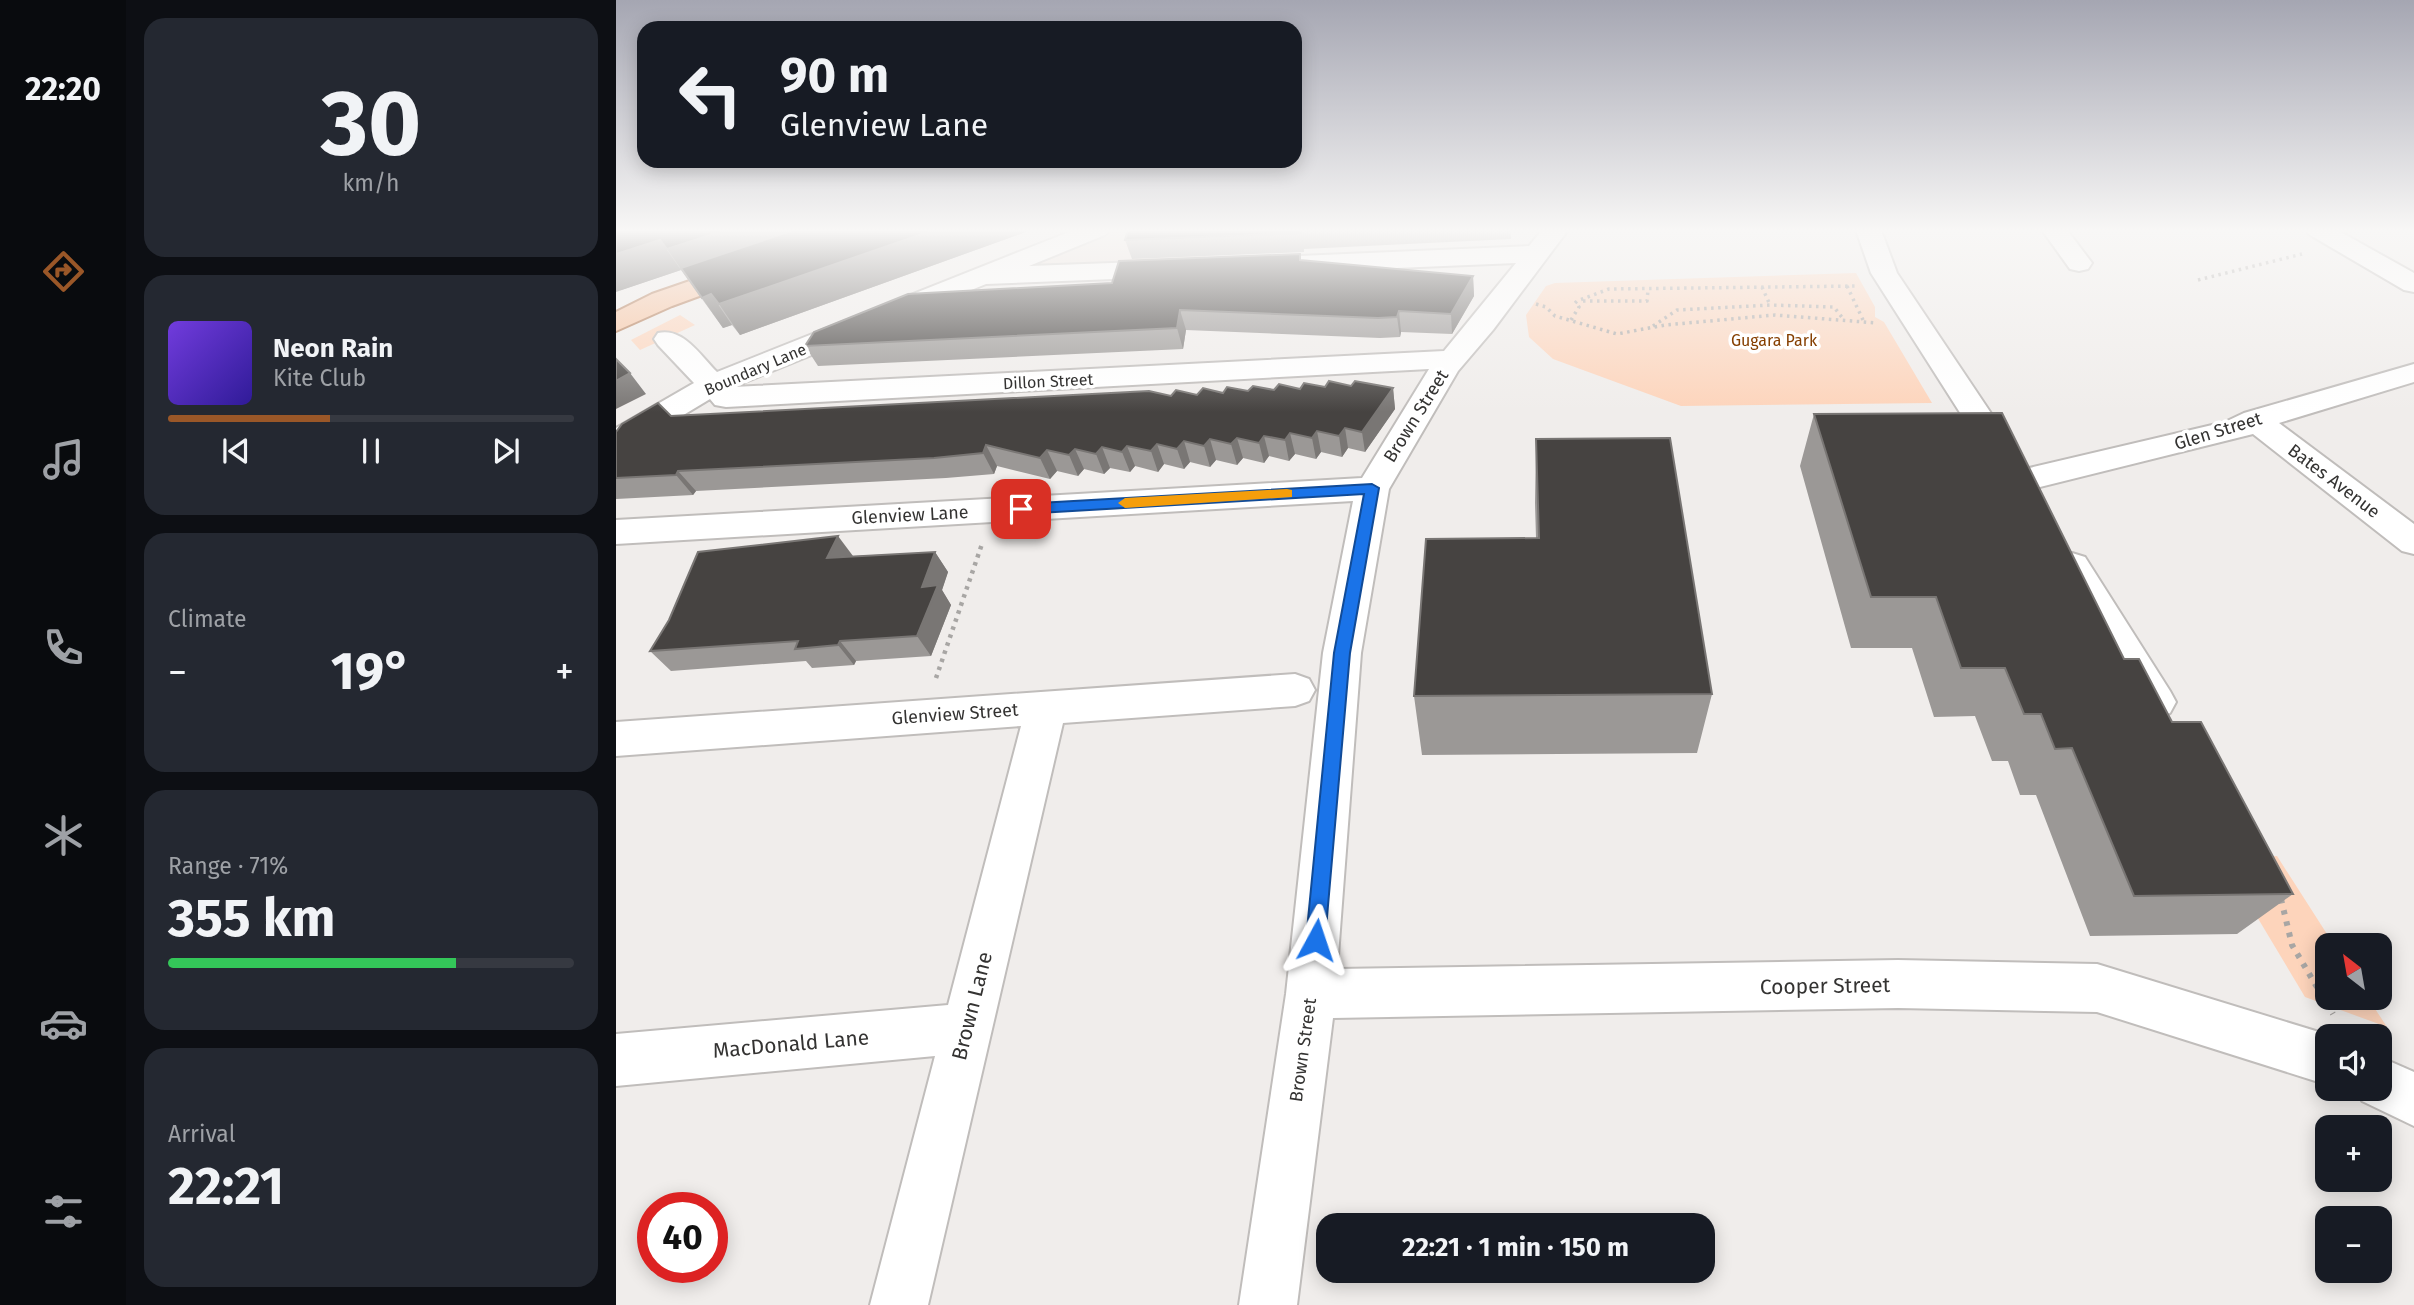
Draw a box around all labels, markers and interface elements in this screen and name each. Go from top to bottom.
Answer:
text: 90 m [780,46,889,105]
icon: left [665,49,756,140]
text: 30 [321,69,421,178]
text: 22:20 [25,70,101,108]
text: Glenview Lane [780,106,988,144]
text: km/h [343,169,399,197]
icon: directions [39,247,88,296]
park label: Gugara Park [1731,331,1818,350]
text: Neon Rain [273,333,393,364]
street label: Boundary Lane [701,339,809,399]
text: Kite Club [273,364,366,392]
street label: Brown Street [1379,365,1453,466]
street label: Dillon Street [1002,370,1094,393]
street label: Glen Street [2172,407,2265,455]
icon: previous [217,432,255,470]
icon: pause [352,432,390,470]
icon: next [487,432,525,470]
icon: music [39,435,88,484]
street label: Bates Avenue [2284,439,2384,523]
pin [991,479,1051,539]
icon: arrive [1002,490,1040,528]
street label: Glenview Lane [851,501,969,529]
text: Climate [168,605,247,633]
icon: phone [39,623,88,672]
text: 19° [331,640,411,703]
text: − [168,649,187,695]
text: + [555,649,574,695]
street label: Glenview Street [891,699,1020,729]
icon: climate [39,811,88,860]
text: Range · 71% [168,852,288,880]
text: 355 km [168,887,336,950]
position arrow [1279,903,1353,977]
north arrow [2315,933,2392,1010]
map controls [2315,933,2392,1283]
street label: Brown Lane [946,949,998,1063]
street label: Cooper Street [1760,972,1891,1000]
street label: Brown Street [1285,996,1321,1103]
icon: car [39,999,88,1048]
street label: MacDonald Lane [712,1024,870,1064]
button: sound [2315,1024,2392,1101]
button: + [2315,1115,2392,1192]
text: Arrival [168,1120,235,1148]
text: 22:21 [168,1155,284,1218]
icon: filters [39,1187,88,1236]
speed limit sign: 40 [637,1192,728,1283]
button: − [2315,1206,2392,1283]
text: 22:21 · 1 min · 150 m [1402,1232,1629,1263]

